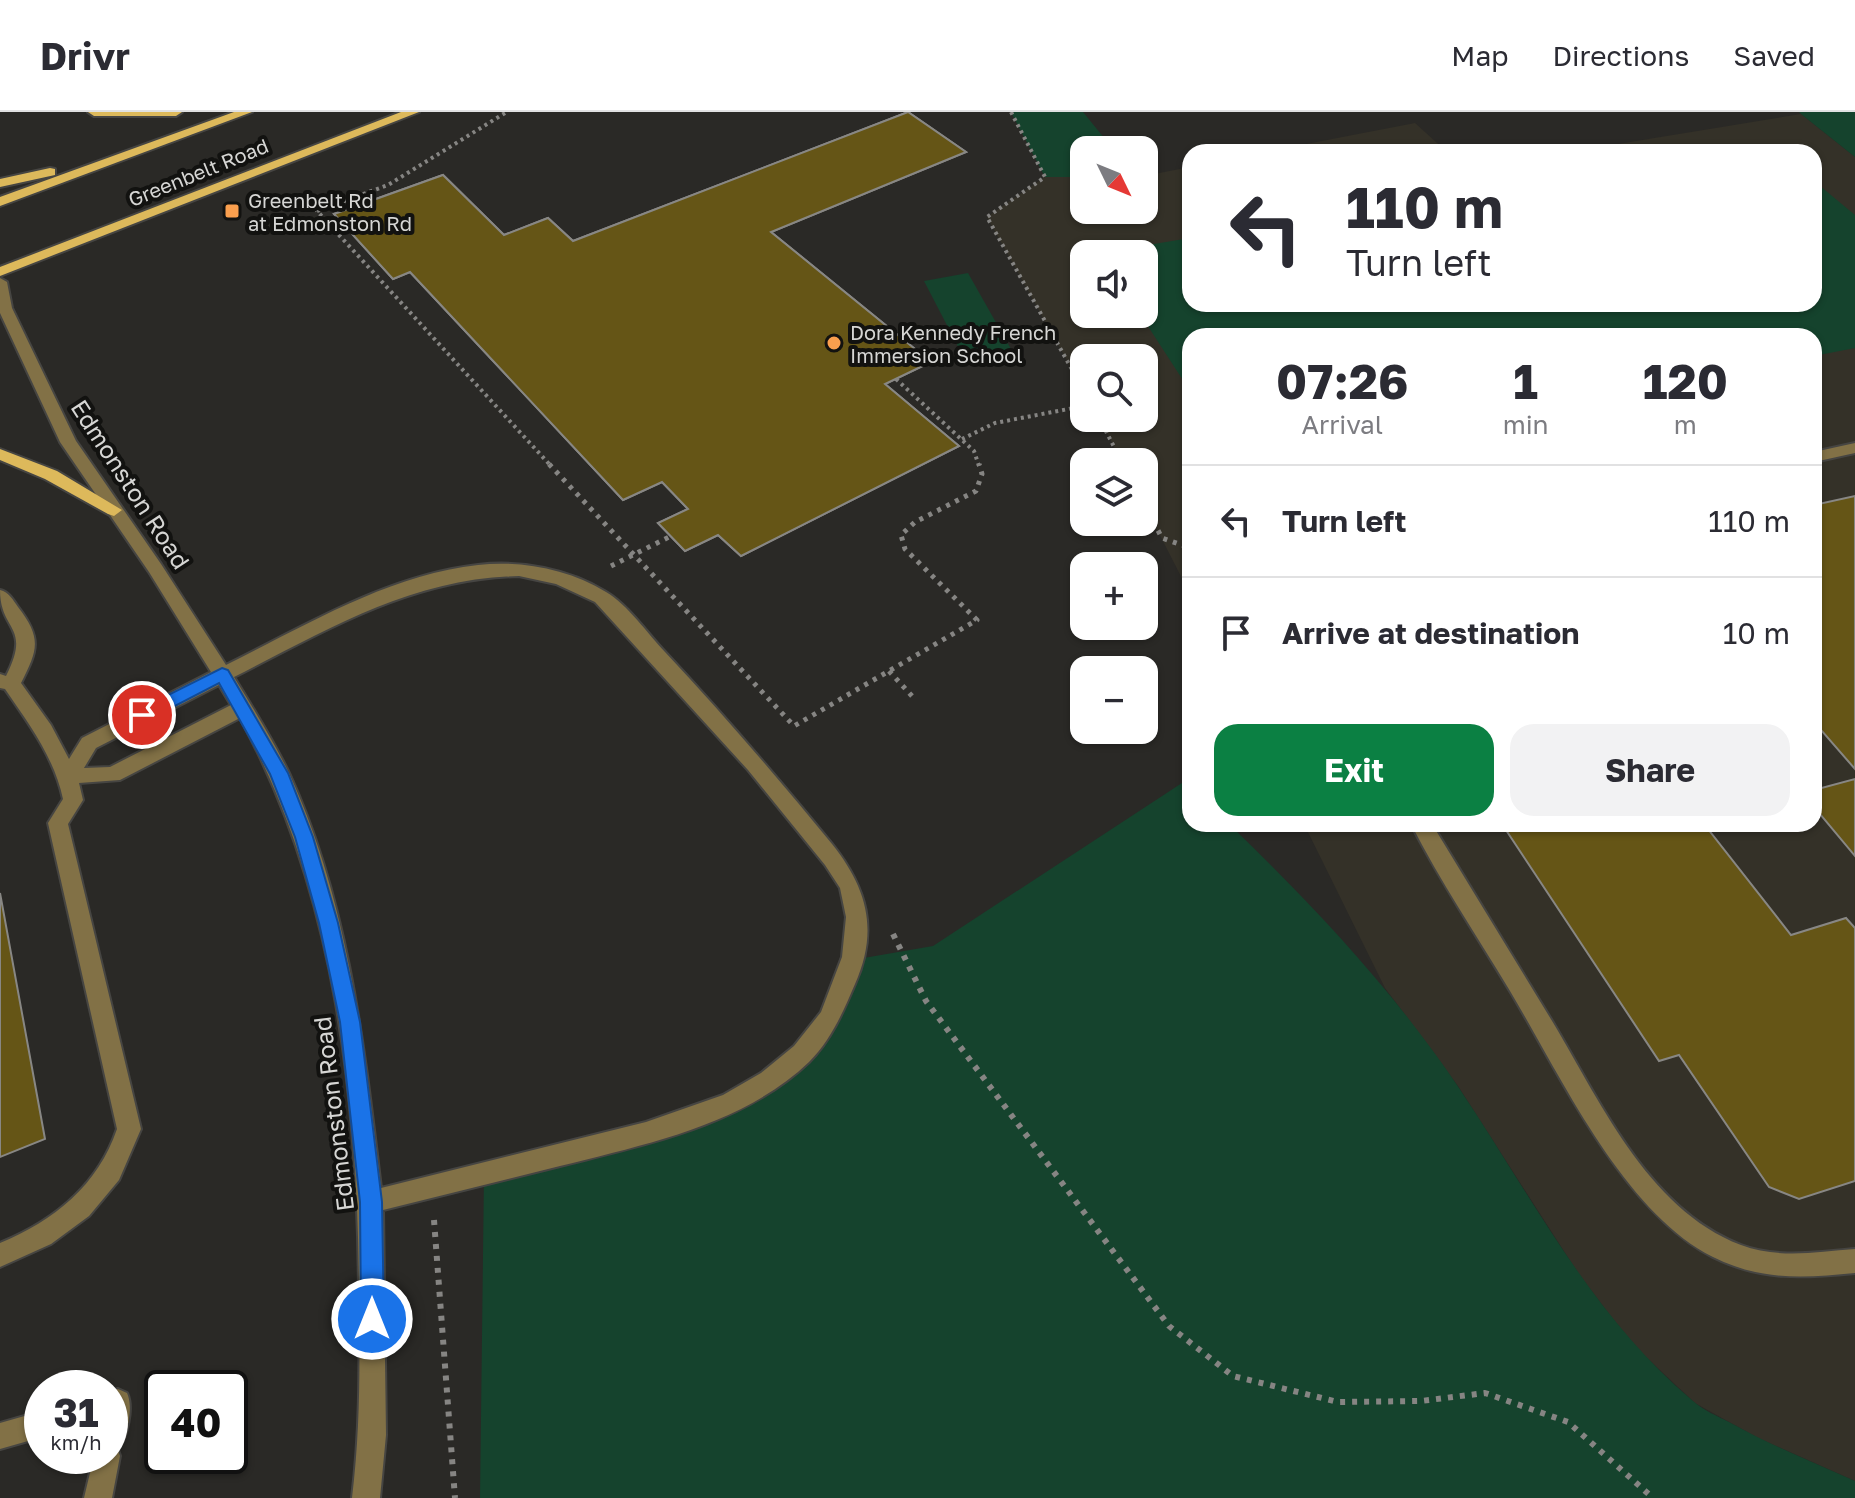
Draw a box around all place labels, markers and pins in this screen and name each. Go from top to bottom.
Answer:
place label: Greenbelt Rd at Edmonston Rd [248,188,412,235]
marker: Greenbelt Rd at Edmonston Rd [223,202,241,220]
place label: Dora Kennedy French Immersion School [850,320,1056,367]
marker: Dora Kennedy French Immersion School [825,334,843,352]
pin [108,681,176,749]

